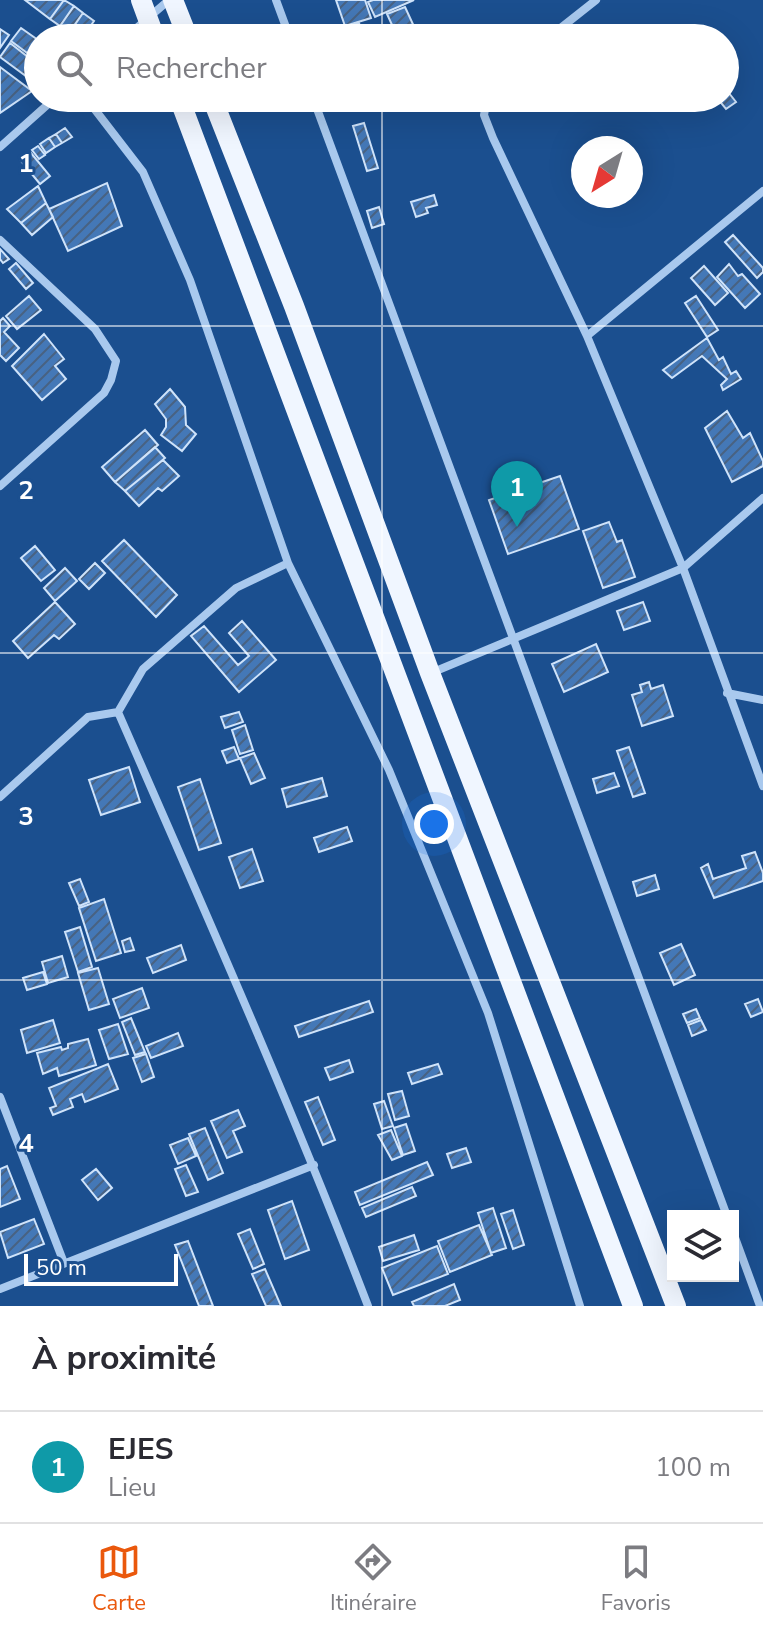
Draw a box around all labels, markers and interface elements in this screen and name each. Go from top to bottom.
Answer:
search box [24,24,739,112]
icon: search [52,46,96,90]
text: Rechercher [116,48,267,89]
north arrow [571,136,643,208]
text: 1 [18,146,34,181]
pin: 1 [491,461,543,527]
text: 2 [18,473,34,508]
text: 3 [18,799,34,834]
your location [414,804,454,844]
text: 4 [18,1126,34,1161]
map controls [667,1210,739,1282]
button: layers [667,1210,739,1282]
scale bar [24,1250,178,1286]
text: 50 m [36,1253,87,1283]
text: À proximité [32,1335,216,1381]
text: EJES [108,1429,173,1470]
text: 1 [50,1450,66,1485]
text: 100 m [655,1450,731,1485]
text: Lieu [108,1470,157,1505]
tab: Carte [92,1540,146,1618]
tab: Itinéraire [330,1540,417,1618]
tab: Favoris [601,1540,671,1618]

